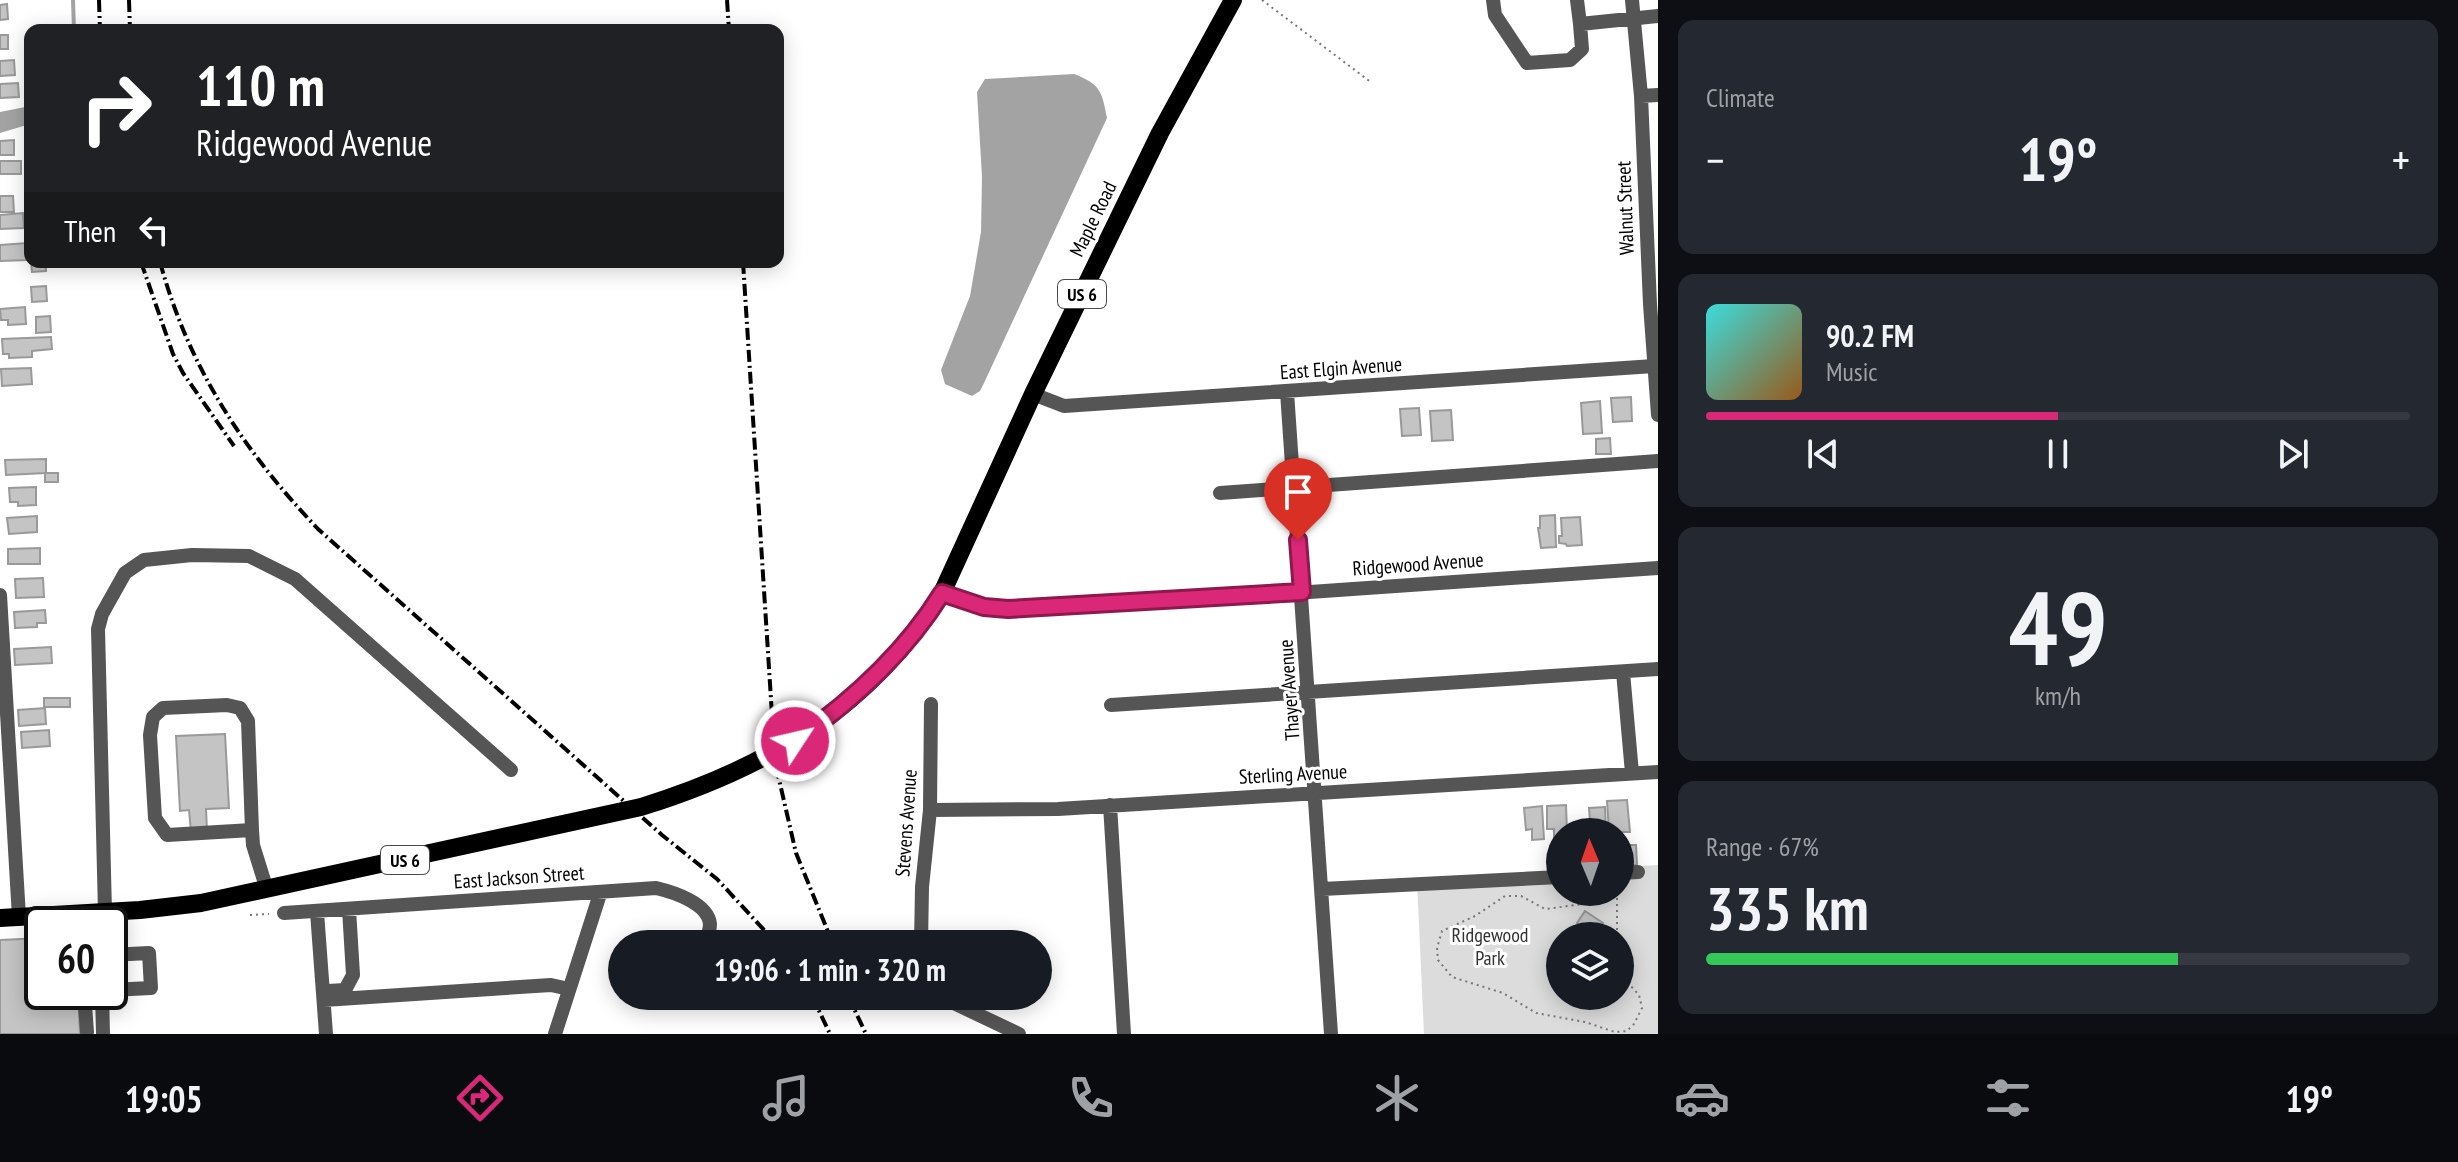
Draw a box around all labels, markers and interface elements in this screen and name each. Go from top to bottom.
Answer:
text: 110 m [196,49,325,121]
icon: right [64,56,168,160]
text: Climate [1706,81,1775,114]
text: Ridgewood Avenue [196,119,432,166]
text: 19° [2018,120,2098,198]
text: − [1706,131,1724,188]
text: + [2392,131,2410,188]
street label: Walnut Street [1610,160,1640,255]
street label: Maple Road [1064,177,1122,261]
icon: left [132,208,176,252]
text: Then [64,211,116,250]
road number: US 6 [1058,280,1106,308]
text: 90.2 FM [1826,316,1914,355]
street label: East Elgin Avenue [1279,351,1403,385]
text: Music [1826,355,1878,388]
icon: previous [1801,432,1845,476]
icon: pause [2036,432,2080,476]
icon: next [2271,432,2315,476]
pin [1264,458,1332,540]
icon: arrive [1276,470,1320,514]
street label: Ridgewood Avenue [1352,546,1484,582]
text: 49 [2008,559,2108,694]
street label: Thayer Avenue [1272,639,1306,741]
text: km/h [2035,679,2081,712]
position arrow [753,699,837,783]
street label: Sterling Avenue [1238,758,1348,790]
street label: Stevens Avenue [889,768,923,878]
north arrow [1546,818,1634,906]
map controls [1546,818,1634,1010]
text: Range · 67% [1706,830,1819,863]
road number: US 6 [381,846,429,874]
street label: East Jackson Street [453,859,586,895]
text: 335 km [1706,869,1869,947]
speed limit sign: 60 [24,906,128,1010]
park label: Ridgewood Park [1452,922,1528,971]
button: layers [1546,922,1634,1010]
text: 19:06 · 1 min · 320 m [714,950,946,989]
icon: directions [452,1070,508,1126]
icon: music [758,1070,814,1126]
icon: phone [1063,1070,1119,1126]
icon: climate [1369,1070,1425,1126]
icon: car [1674,1070,1730,1126]
icon: filters [1980,1070,2036,1126]
text: 19:05 [125,1075,203,1122]
text: 19° [2286,1075,2333,1122]

